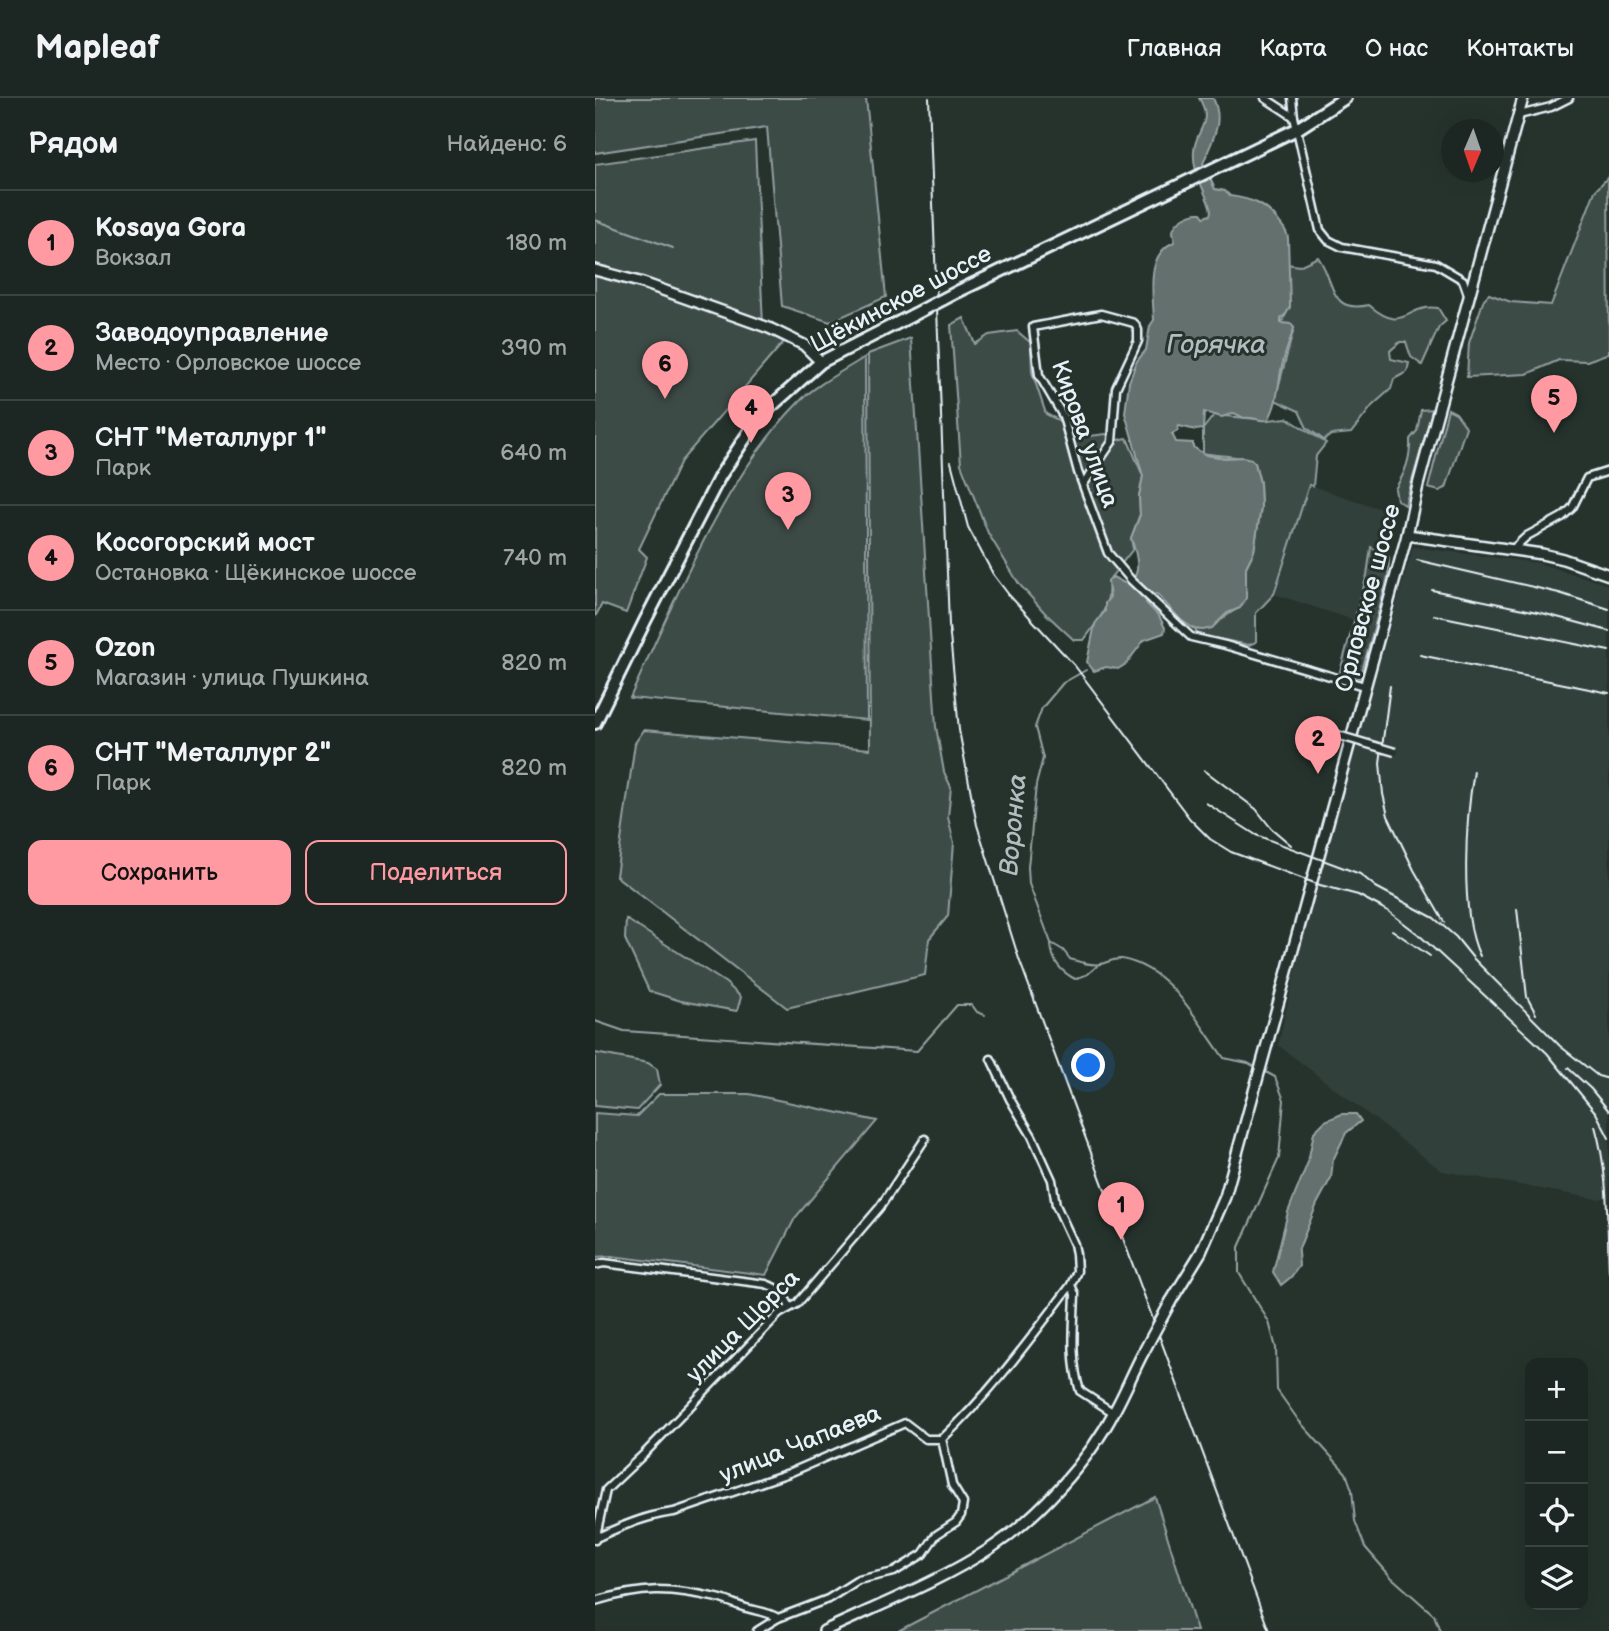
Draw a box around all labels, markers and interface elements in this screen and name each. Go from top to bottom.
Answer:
text: Mapleaf [35,28,160,68]
text: Главная [1127,34,1221,63]
text: Карта [1259,34,1327,63]
text: О нас [1365,34,1428,63]
text: Контакты [1466,34,1574,63]
north arrow [1441,119,1504,182]
text: Рядом [28,126,118,162]
text: Найдено: 6 [446,130,567,158]
text: Kosaya Gora [95,213,246,244]
text: 1 [46,229,56,257]
text: 180 m [506,229,567,257]
street label: Щёкинское шоссе [806,239,996,359]
text: Вокзал [95,244,172,272]
text: Заводоуправление [95,318,328,349]
water label: Горячка [1166,330,1266,361]
text: 2 [44,334,58,362]
text: 390 m [501,334,567,362]
pin: 6 [642,341,688,399]
text: Место · Орловское шоссе [95,349,361,377]
street label: Кирова улица [1045,356,1125,512]
pin: 5 [1531,375,1577,433]
pin: 4 [728,385,774,443]
text: СНТ "Металлург 1" [95,423,326,454]
text: 3 [44,439,58,467]
text: 640 m [500,439,567,467]
text: Парк [95,454,151,482]
pin: 3 [765,472,811,530]
street label: Орловское шоссе [1329,501,1407,695]
text: Косогорский мост [95,528,315,559]
text: 4 [44,544,58,572]
text: 740 m [503,544,567,572]
text: Остановка · Щёкинское шоссе [95,559,417,587]
text: Ozon [95,633,156,664]
text: 5 [44,649,58,677]
text: 820 m [501,649,567,677]
text: Магазин · улица Пушкина [95,664,369,692]
pin: 2 [1295,716,1341,774]
text: СНТ "Металлург 2" [95,738,331,769]
text: 6 [44,754,58,782]
text: 820 m [501,754,567,782]
text: Парк [95,769,151,797]
water label: Воронка [994,773,1034,877]
button: Сохранить [28,840,291,905]
button: Поделиться [305,840,567,905]
your location [1071,1048,1105,1082]
pin: 1 [1098,1182,1144,1240]
street label: улица Щорса [680,1263,806,1389]
map controls [1525,1358,1588,1610]
button: + [1525,1358,1588,1421]
street label: улица Чапаева [715,1398,885,1490]
button: − [1525,1421,1588,1484]
button: locate [1525,1484,1588,1547]
button: layers [1525,1547,1588,1610]

